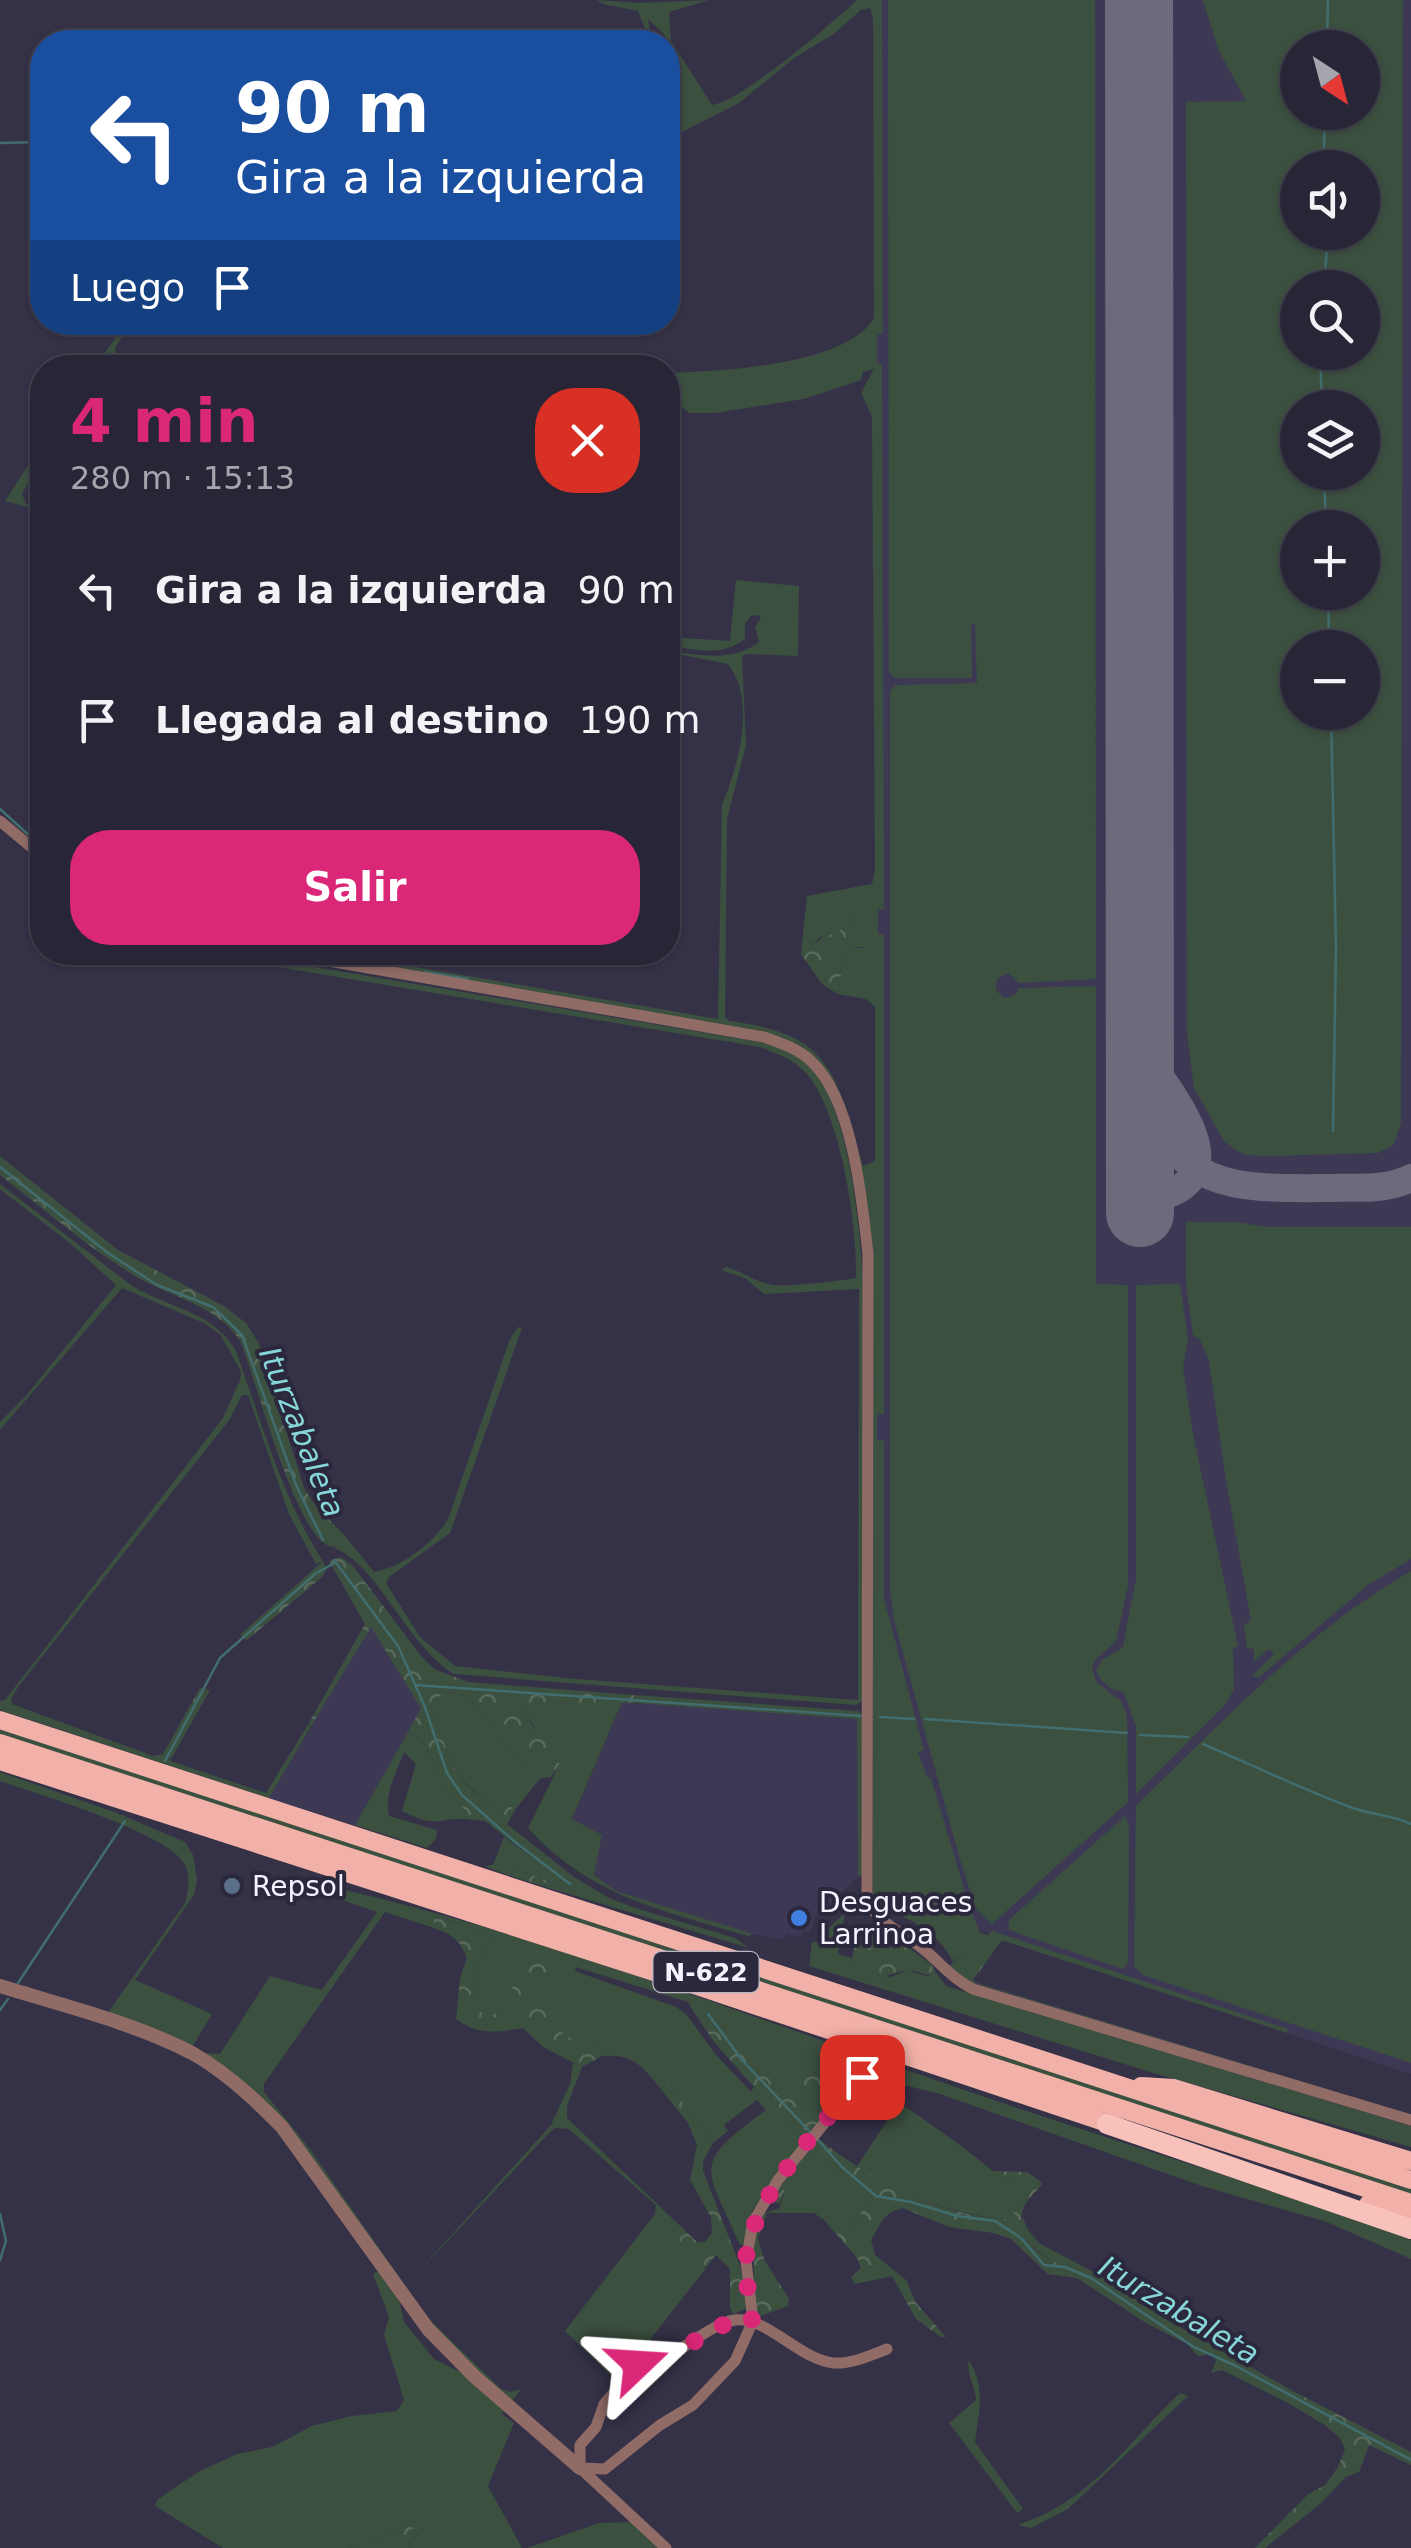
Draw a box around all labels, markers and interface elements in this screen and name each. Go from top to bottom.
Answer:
north arrow [1280,30,1380,130]
map controls [1280,30,1380,730]
text: 90 m [235,67,430,149]
icon: left [70,70,200,200]
button: sound [1280,150,1380,250]
text: Gira a la izquierda [235,151,646,204]
icon: arrive [205,260,260,315]
text: Luego [70,266,185,310]
button: search [1280,270,1380,370]
text: 4 min [70,386,258,456]
button: close [535,388,640,493]
button: layers [1280,390,1380,490]
text: 280 m · 15:13 [70,459,295,497]
button: + [1280,510,1380,610]
icon: left [70,563,125,618]
text: Gira a la izquierda [155,568,547,612]
text: 90 m [577,568,675,612]
button: − [1280,630,1380,730]
icon: arrive [70,693,125,748]
text: Llegada al destino [155,698,549,742]
text: 190 m [579,698,700,742]
button: Salir [70,830,640,945]
water label: Iturzabaleta [252,1342,352,1522]
place label: Repsol [252,1870,345,1903]
marker: Repsol [221,1875,243,1897]
place label: Desguaces Larrinoa [819,1886,972,1951]
marker: Desguaces Larrinoa [788,1907,810,1929]
road number: N-622 [654,1952,758,1992]
pin [820,2035,905,2120]
icon: arrive [835,2050,890,2105]
water label: Iturzabaleta [1093,2249,1265,2371]
position arrow [586,2312,690,2416]

